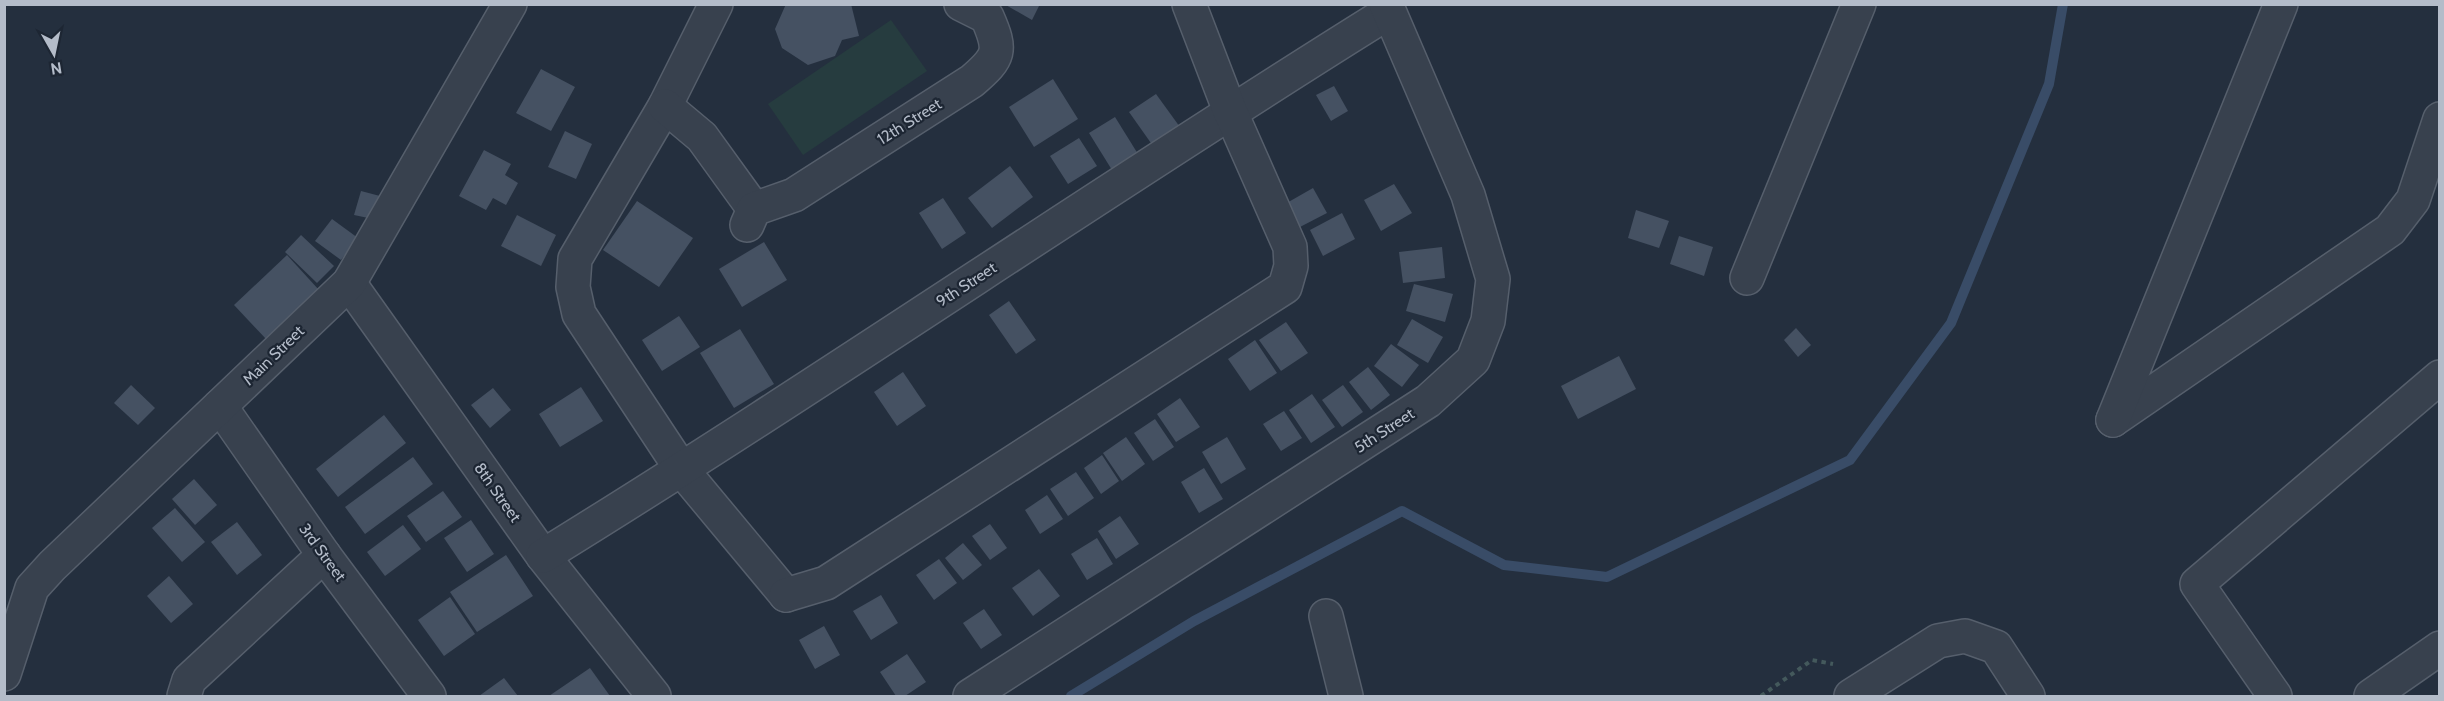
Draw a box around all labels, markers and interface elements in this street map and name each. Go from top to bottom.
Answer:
north arrow [24,24,84,84]
text: N [49,58,63,79]
street label: 12th Street [874,94,946,149]
street label: 9th Street [933,258,1000,311]
street label: Main Street [239,321,308,389]
street label: 5th Street [1351,404,1418,457]
street label: 8th Street [470,459,525,526]
street label: 3rd Street [295,520,350,586]

